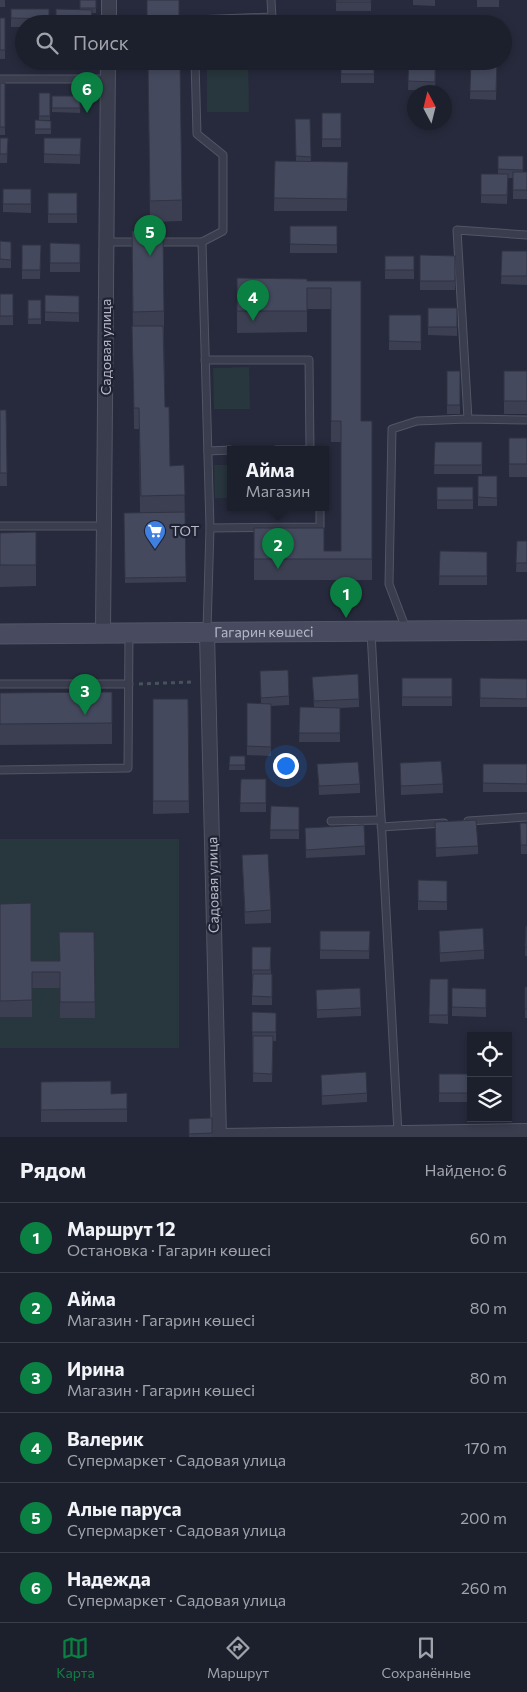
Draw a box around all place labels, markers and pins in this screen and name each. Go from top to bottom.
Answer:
pin: 6 [71,72,103,113]
pin: 5 [134,215,166,256]
pin: 4 [237,280,269,321]
supermarket icon: ТОТ [143,519,167,550]
place label: ТОТ [171,522,200,539]
pin: 2 [262,528,294,569]
pin: 1 [330,577,362,618]
pin: 3 [69,674,101,715]

